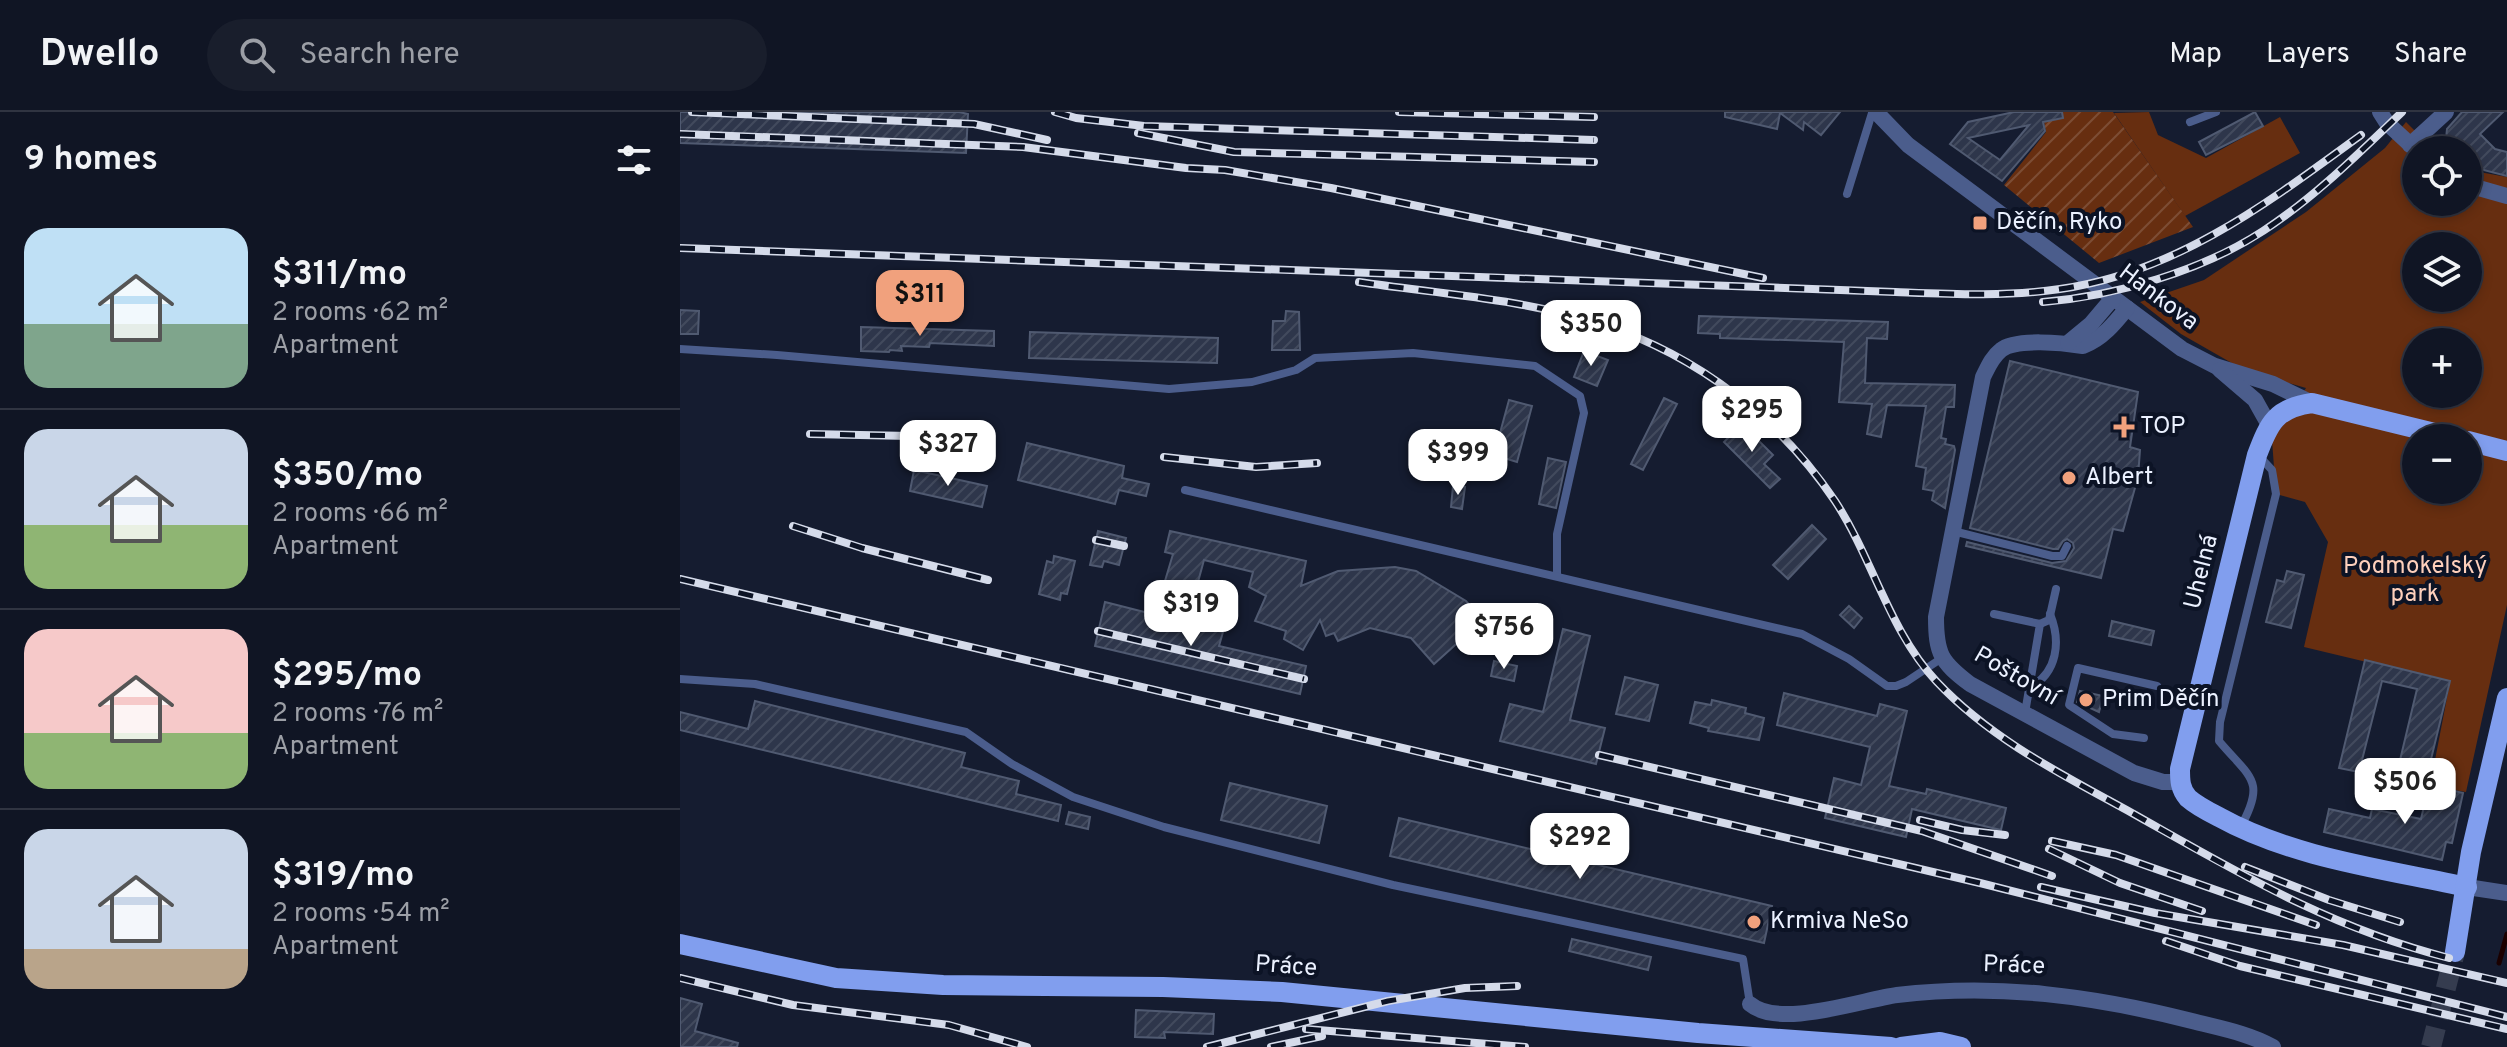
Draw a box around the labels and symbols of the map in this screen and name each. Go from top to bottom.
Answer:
place label: Děčín, Ryko [1996,208,2122,238]
marker: Děčín, Ryko [1971,214,1989,232]
street label: Hankova [2112,258,2204,338]
pin: $311 [873,270,967,338]
pin: $350 [1544,300,1638,368]
pin: $295 [1705,386,1799,454]
place label: TOP [2140,412,2185,442]
marker: TOP [2115,418,2133,436]
pin: $327 [901,420,995,488]
pin: $399 [1411,429,1505,497]
place label: Albert [2085,463,2153,493]
marker: Albert [2060,469,2078,487]
street label: Uhelná [2178,532,2226,612]
park label: Podmokelský park [2343,552,2487,610]
pin: $319 [1144,580,1238,648]
pin: $756 [1457,603,1551,671]
street label: Poštovní [1968,641,2066,714]
place label: Prim Děčín [2102,685,2219,715]
marker: Prim Děčín [2077,691,2095,709]
pin: $506 [2358,758,2452,826]
pin: $292 [1533,813,1627,881]
place label: Krmiva NeSo [1770,907,1909,937]
marker: Krmiva NeSo [1745,913,1763,931]
street label: Práce [1254,950,1318,984]
street label: Práce [1982,950,2046,982]

